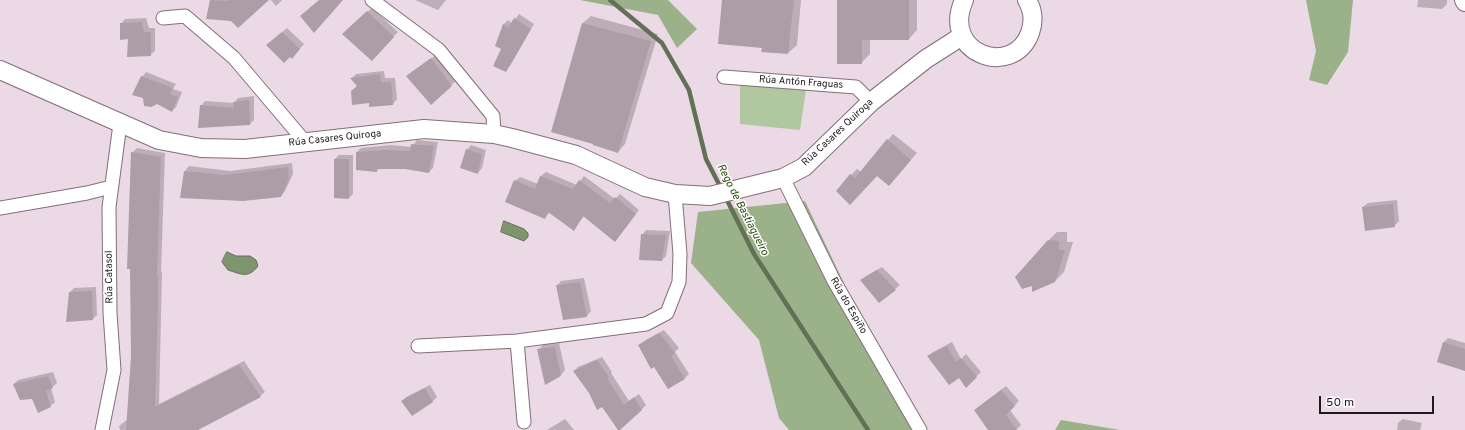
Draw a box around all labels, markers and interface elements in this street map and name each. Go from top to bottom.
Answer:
street label: Rúa Antón Fraguas [758,74,844,92]
street label: Rúa Casares Quiroga [800,97,876,169]
street label: Rúa Casares Quiroga [288,128,382,150]
water label: Rego de Bastiagueiro [713,162,771,258]
street label: Rúa Catasol [104,250,116,304]
street label: Rúa do Espiño [827,276,869,336]
scale bar [1321,388,1436,414]
text: 50 m [1326,395,1354,411]

